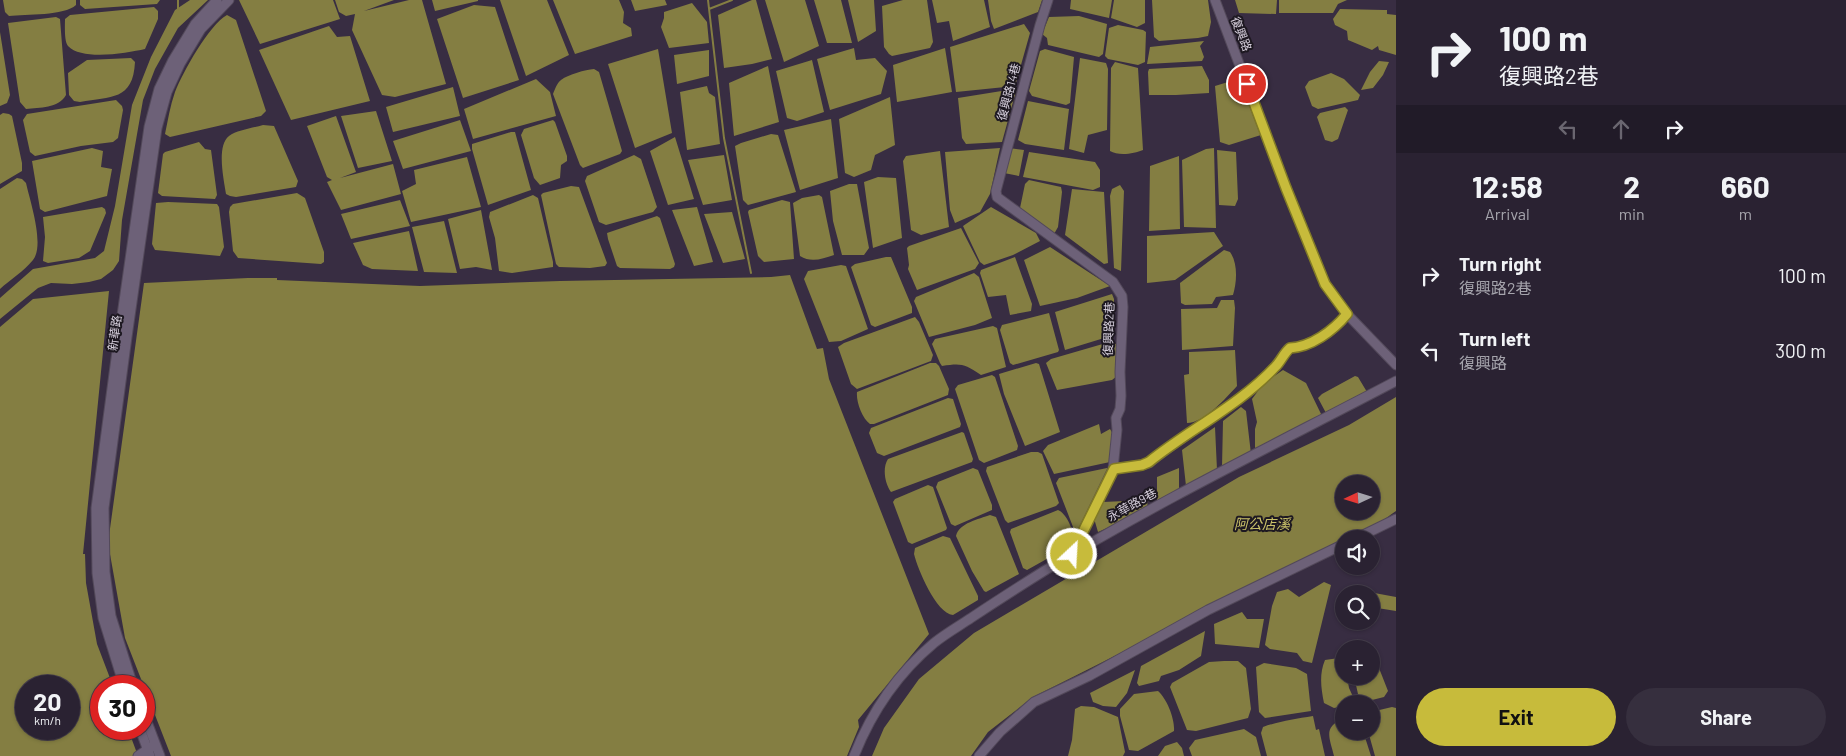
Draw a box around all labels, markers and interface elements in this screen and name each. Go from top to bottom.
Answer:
street label: 復興路 [1229,14,1255,53]
text: 100 m [1499,16,1588,58]
icon: right [1416,20,1481,85]
street label: 復興路14巷 [994,62,1022,122]
text: 復興路2巷 [1499,62,1599,88]
pin [1226,63,1268,105]
icon: arrive [1233,70,1261,98]
icon: left [1554,115,1582,143]
icon: ahead [1607,115,1635,143]
icon: right [1660,115,1688,143]
text: 12:58 [1472,168,1543,204]
text: 2 [1623,168,1640,204]
text: 660 [1721,168,1770,204]
text: Arrival [1485,204,1530,223]
text: min [1619,204,1645,223]
text: m [1739,204,1752,223]
text: Turn right [1459,252,1541,275]
icon: right [1416,262,1444,290]
text: 100 m [1778,264,1826,287]
text: 復興路2巷 [1459,278,1532,297]
street label: 復興路2巷 [1100,302,1116,356]
street label: 新華路 [105,314,123,352]
text: Turn left [1459,327,1530,350]
icon: left [1416,337,1444,365]
text: 300 m [1775,339,1826,362]
text: 復興路 [1459,353,1507,372]
north arrow [1335,475,1380,520]
map controls [1335,475,1380,740]
street label: 永華路9巷 [1104,485,1159,523]
water label: 阿公店溪 [1234,515,1292,532]
position arrow [1045,527,1097,579]
button: sound [1335,530,1380,575]
button: search [1335,585,1380,630]
button: + [1335,640,1380,685]
speed limit sign: 30 [90,675,155,740]
text: 20 [33,686,62,716]
button: Exit [1416,688,1616,746]
button: Share [1626,688,1826,746]
button: − [1335,695,1380,740]
text: km/h [34,713,61,727]

